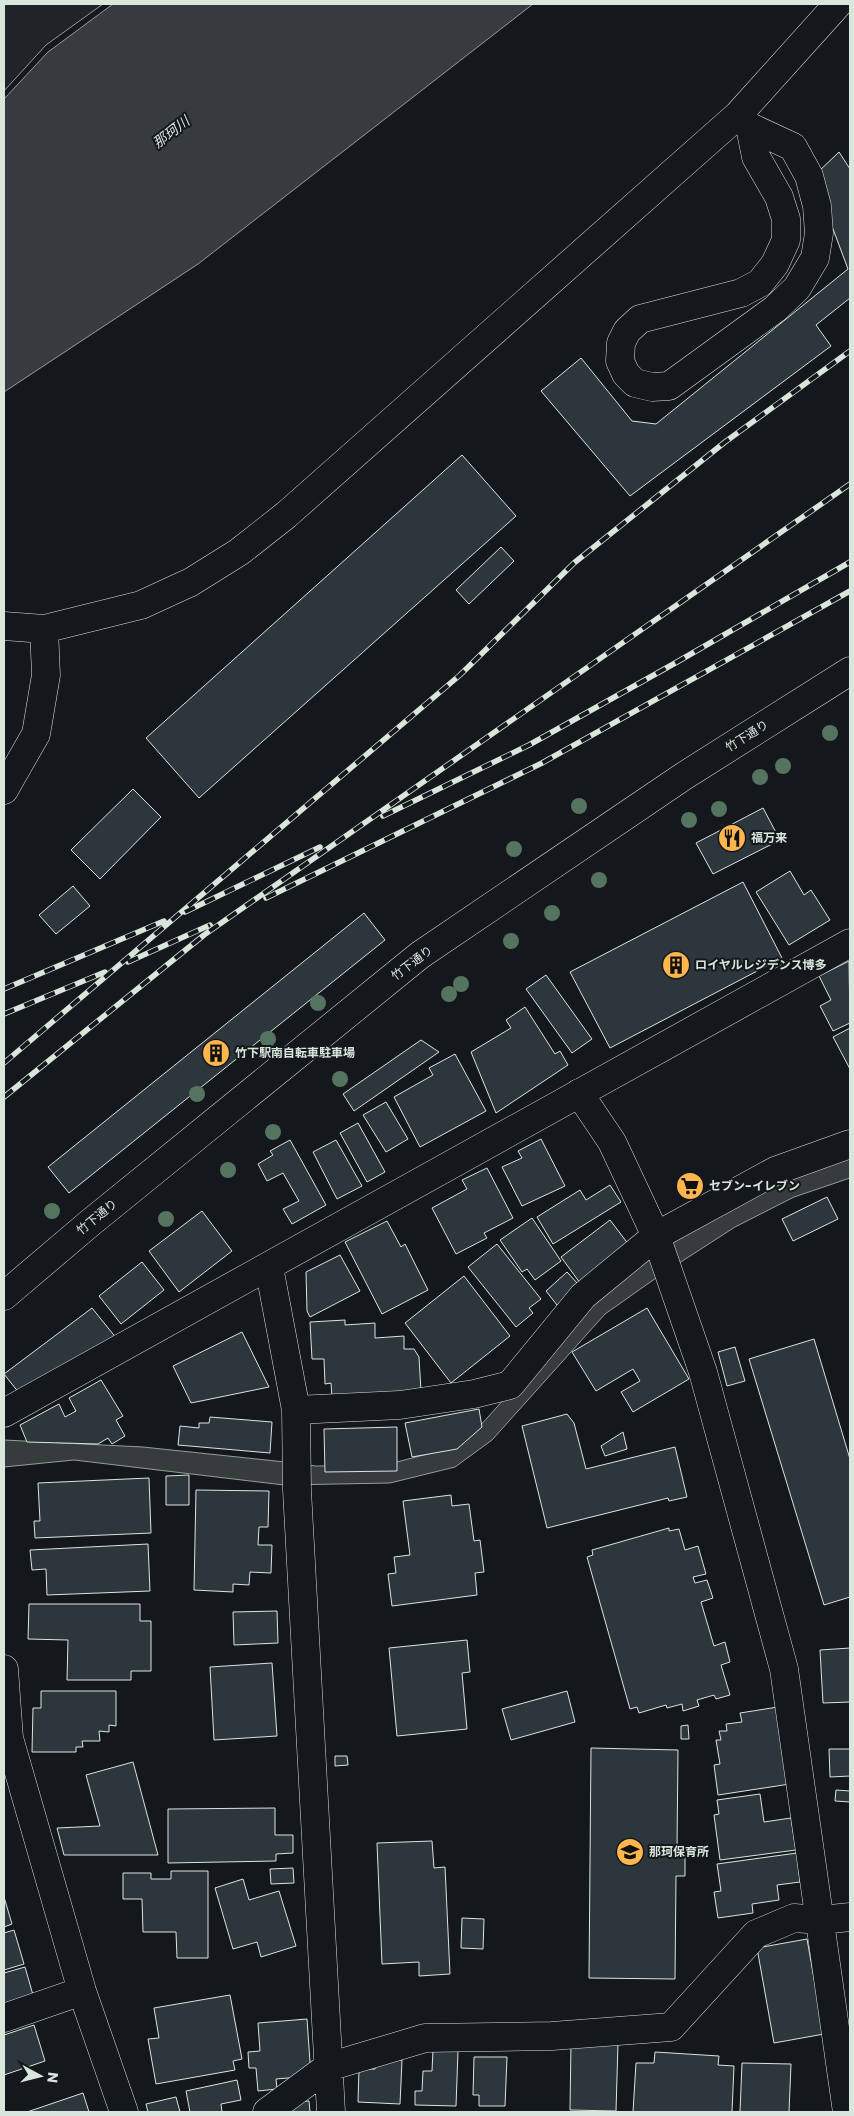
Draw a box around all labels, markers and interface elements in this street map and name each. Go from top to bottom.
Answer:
water label: 那珂川 [148,110,195,153]
street label: 竹下通り [722,716,772,756]
restaurant icon: 福万来 [717,823,747,853]
place label: 福万来 [751,829,787,846]
street label: 竹下通り [387,941,436,984]
building icon: ロイヤルレジデンス博多 [661,950,691,980]
place label: ロイヤルレジデンス博多 [695,956,826,973]
building icon: 竹下駅南自転車駐車場 [201,1038,231,1068]
place label: 竹下駅南自転車駐車場 [235,1044,355,1061]
supermarket icon: セブン-イレブン [675,1171,705,1201]
place label: セブン-イレブン [709,1177,800,1194]
street label: 竹下通り [73,1195,121,1238]
school or university icon: 那珂保育所 [615,1837,645,1867]
place label: 那珂保育所 [649,1843,709,1860]
north arrow [15,2051,65,2101]
text: N [42,2071,63,2084]

